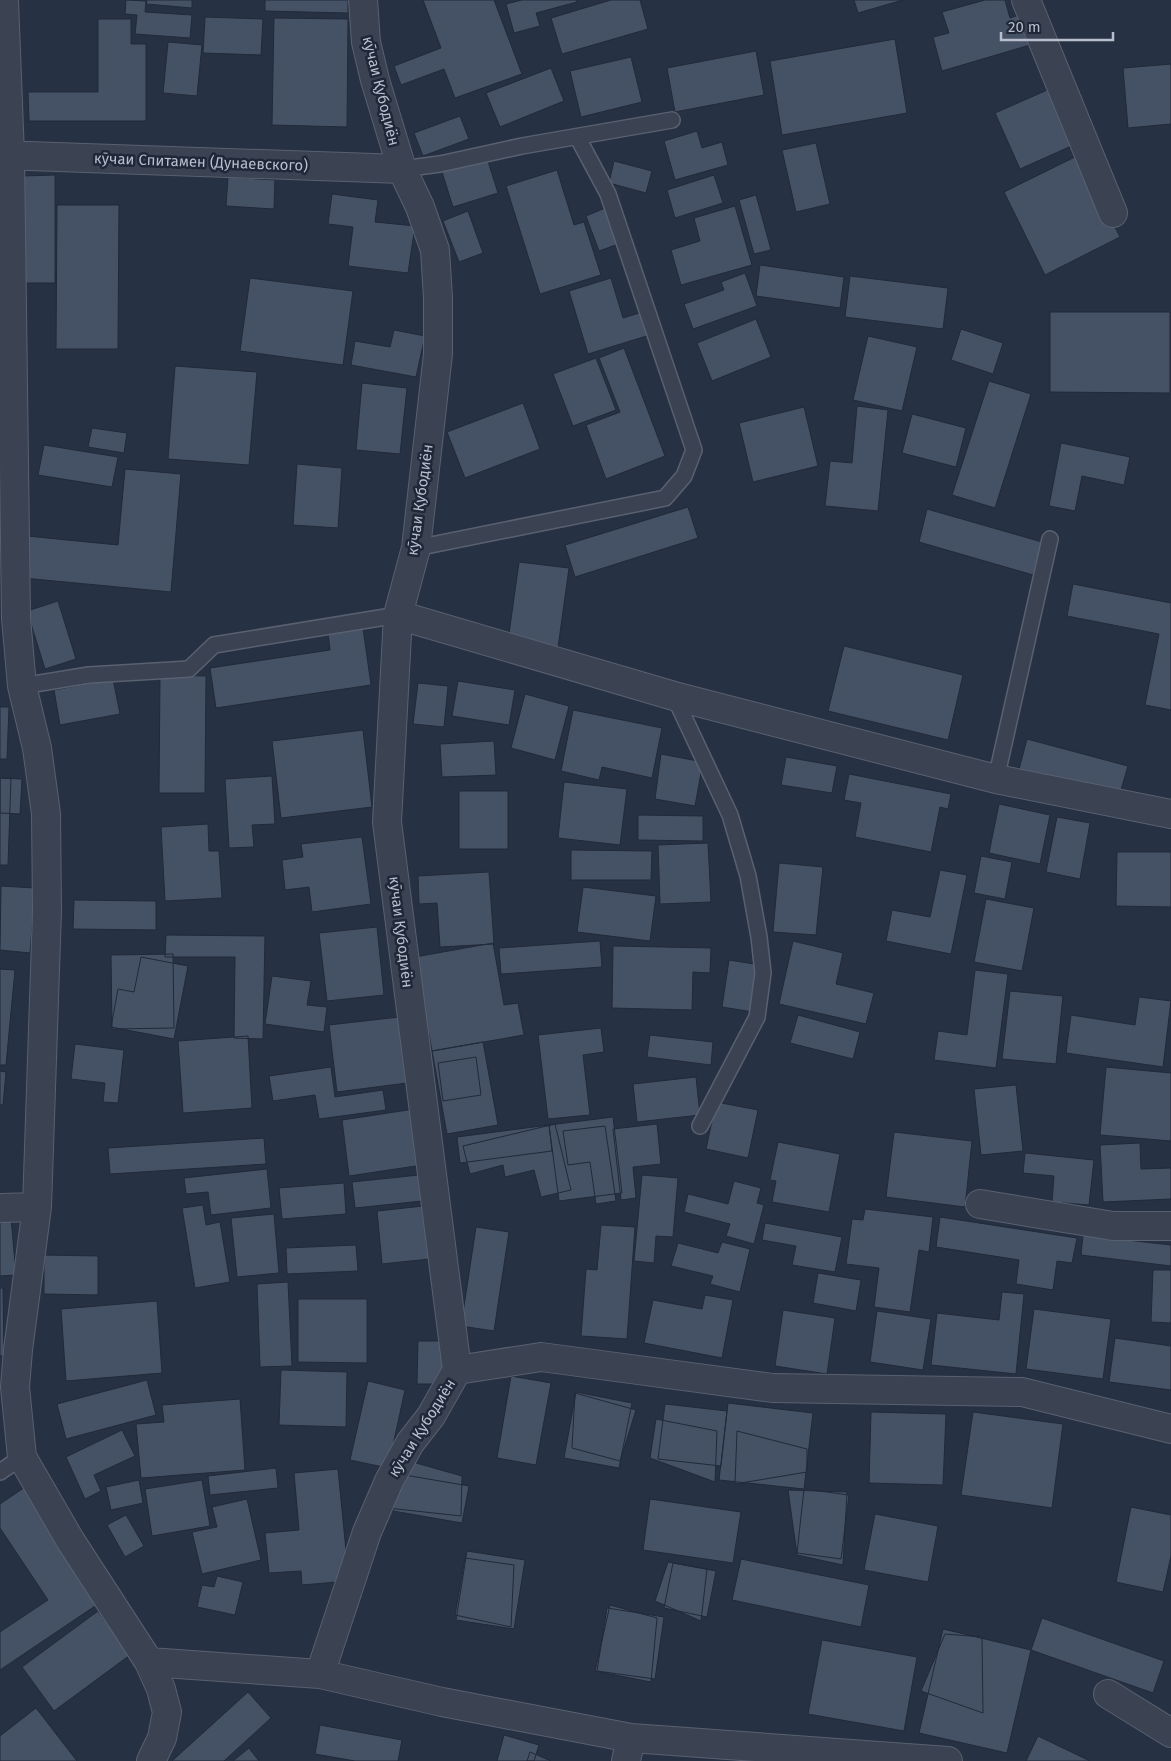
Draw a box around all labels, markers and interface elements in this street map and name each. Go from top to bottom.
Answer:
scale bar [1001,10,1114,42]
text: 20 m [1008,18,1041,36]
street label: кӯчаи Қубодиён [359,34,403,148]
street label: кӯчаи Спитамен (Дунаевского) [94,149,309,175]
street label: кӯчаи Қубодиён [403,443,437,557]
street label: кӯчаи Қубодиён [385,875,417,989]
street label: кӯчаи Қубодиён [385,1376,459,1480]

